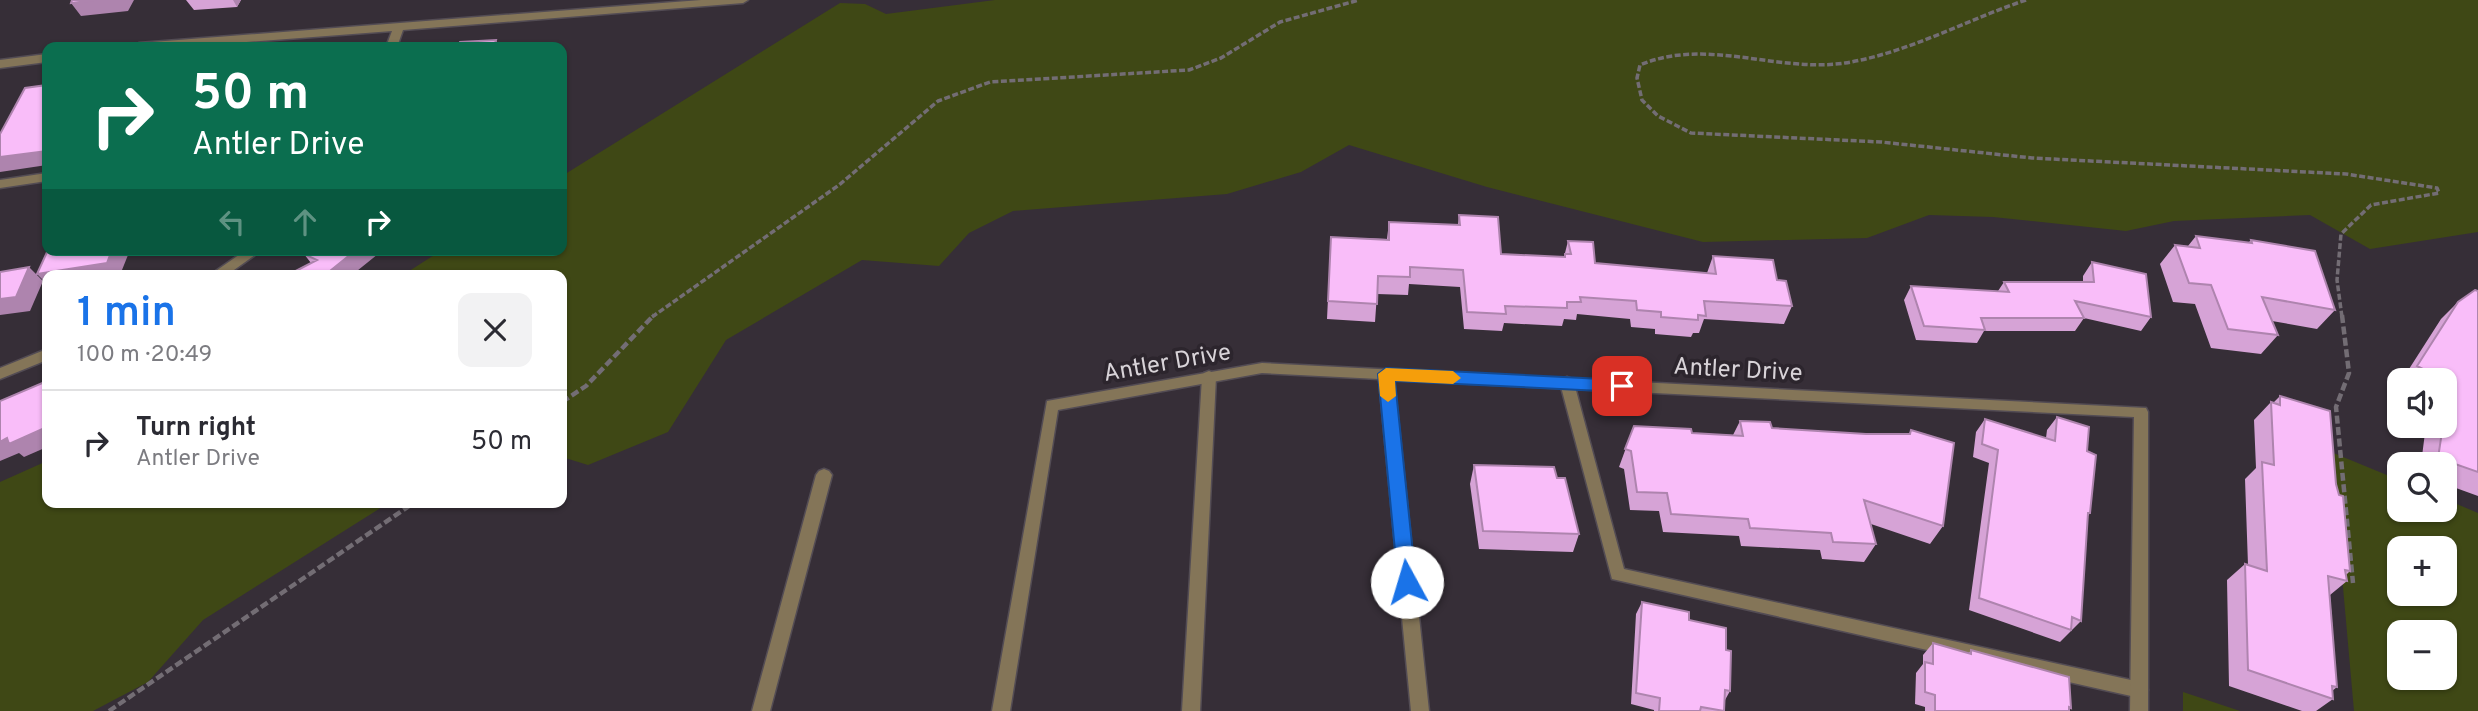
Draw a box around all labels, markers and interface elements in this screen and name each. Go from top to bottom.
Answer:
text: 50 m [192,65,309,127]
icon: right [77,70,168,161]
text: Antler Drive [192,126,364,166]
icon: left [213,203,251,241]
icon: ahead [286,203,324,241]
icon: right [359,203,397,241]
text: 1 min [77,288,176,341]
button: close [458,293,532,367]
street label: Antler Drive [1101,338,1234,390]
text: 100 m · 20:49 [77,341,212,370]
street label: Antler Drive [1673,353,1803,389]
pin [1592,356,1652,416]
icon: arrive [1603,367,1641,405]
map controls [2387,368,2457,690]
button: sound [2387,368,2457,438]
text: Turn right [136,412,256,445]
icon: right [77,424,115,462]
text: 50 m [471,426,532,459]
text: Antler Drive [136,445,260,474]
button: search [2387,452,2457,522]
button: + [2387,536,2457,606]
position arrow [1370,545,1444,619]
button: − [2387,620,2457,690]

